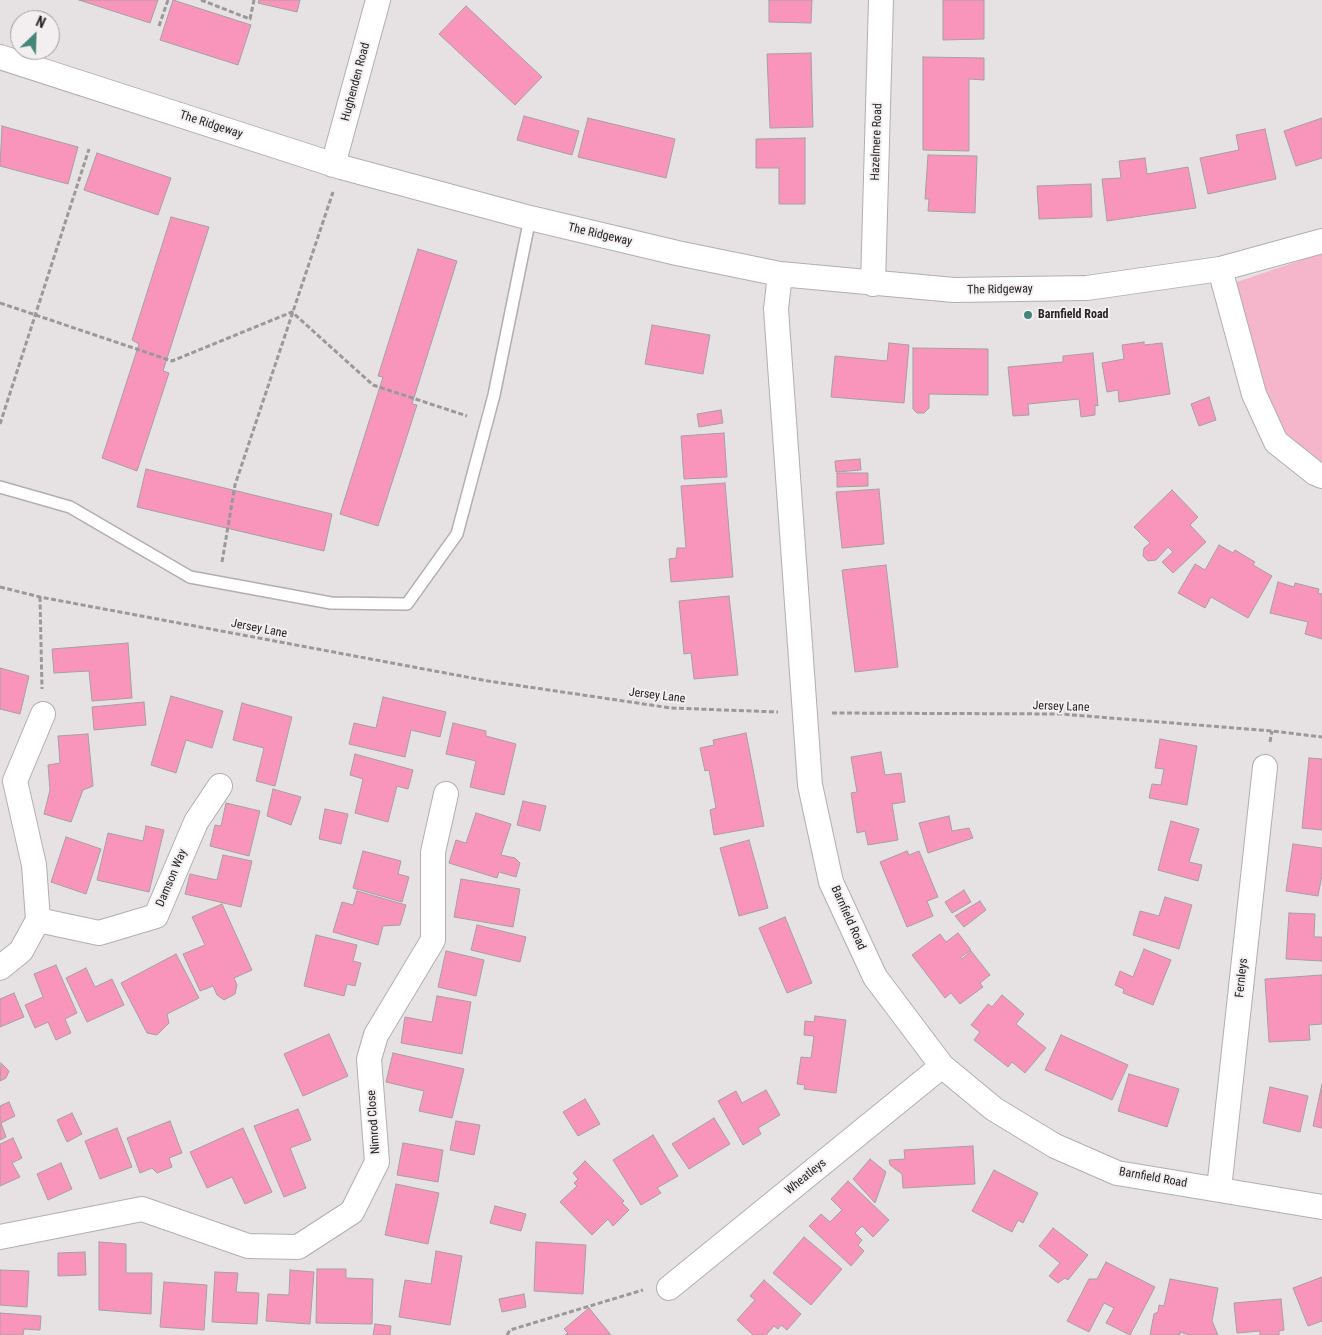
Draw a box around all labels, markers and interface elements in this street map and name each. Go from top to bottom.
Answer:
north arrow [10,10,60,60]
text: N [34,13,48,31]
street label: Hughenden Road [339,41,373,123]
street label: Hazelmere Road [868,103,886,181]
street label: The Ridgeway [178,108,244,142]
street label: The Ridgeway [566,221,634,249]
street label: The Ridgeway [967,282,1033,298]
place label: Barnfield Road [1038,308,1108,322]
marker: Barnfield Road [1022,309,1034,321]
street label: Jersey Lane [230,617,288,641]
street label: Jersey Lane [628,685,686,707]
street label: Jersey Lane [1032,699,1090,715]
street label: Damson Way [153,847,191,909]
street label: Barnfield Road [827,884,869,952]
street label: Fernleys [1233,958,1251,998]
street label: Nimrod Close [365,1089,383,1155]
street label: Wheatleys [783,1156,829,1198]
street label: Barnfield Road [1118,1165,1188,1191]

